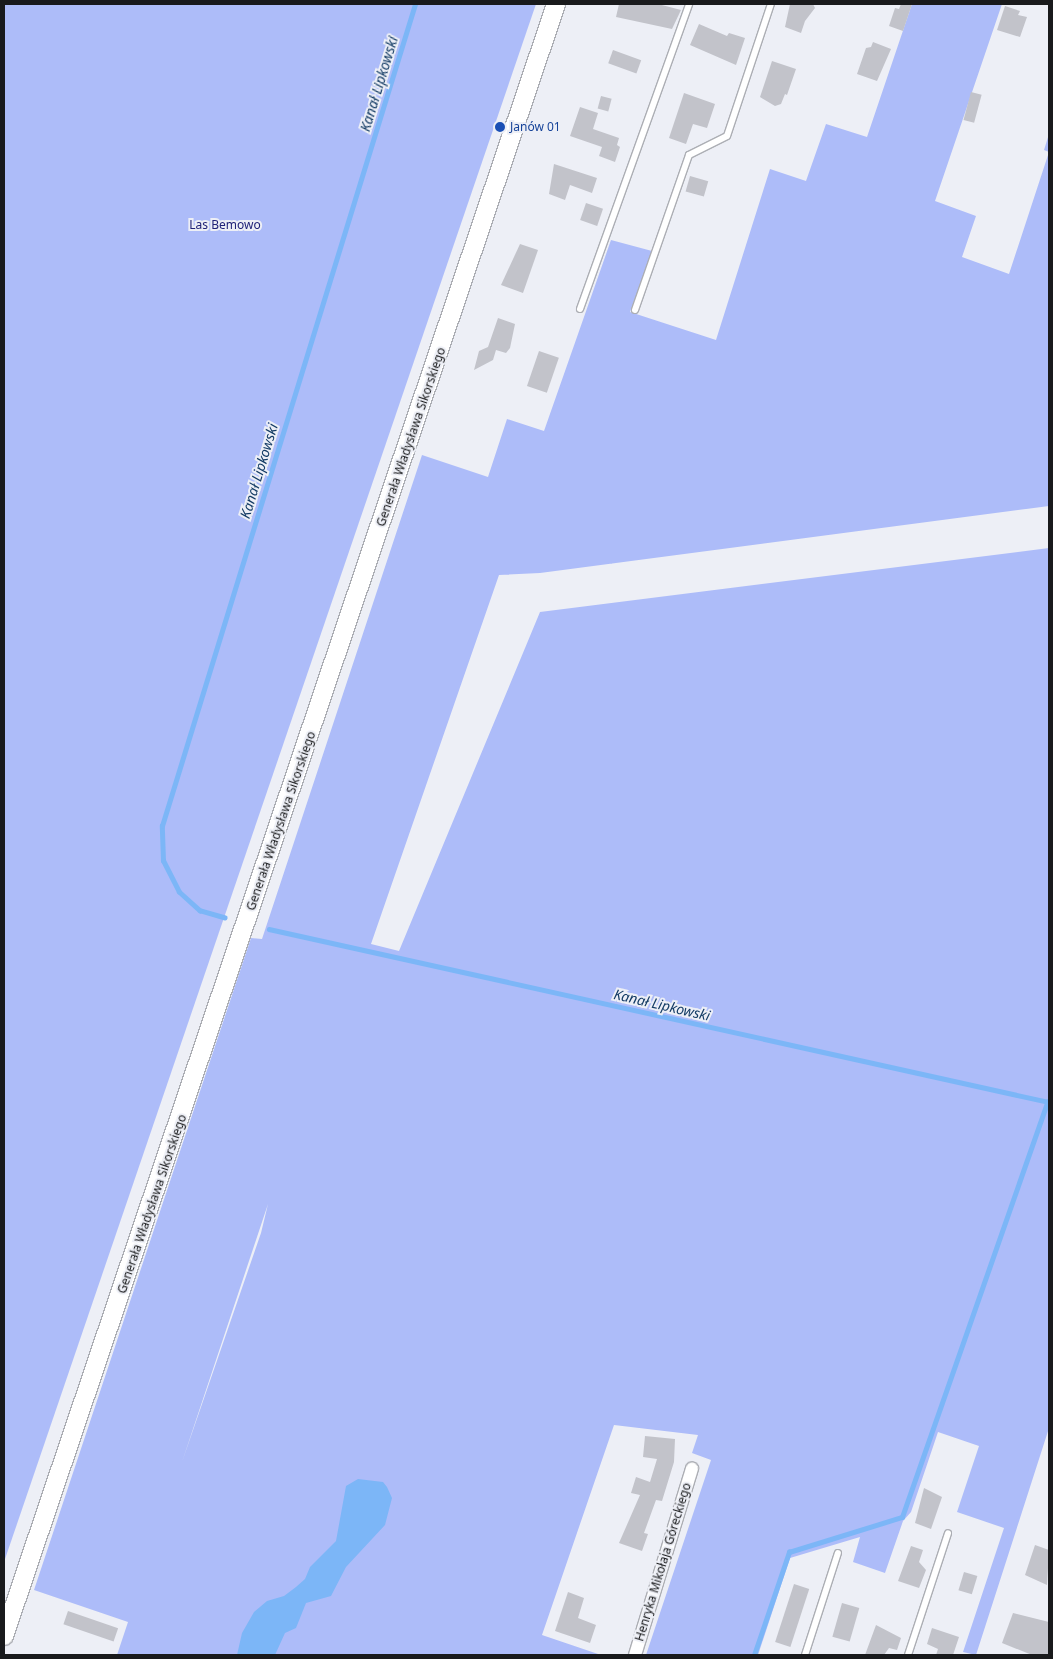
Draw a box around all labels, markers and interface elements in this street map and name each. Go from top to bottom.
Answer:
water label: Kanał Lipkowski [357,34,401,134]
place label: Janów 01 [510,120,561,134]
marker: Janów 01 [494,121,506,133]
park label: Las Bemowo [189,218,261,232]
street label: Generała Władysława Sikorskiego [374,346,448,528]
water label: Kanał Lipkowski [237,421,281,521]
street label: Generała Władysława Sikorskiego [244,730,318,912]
water label: Kanał Lipkowski [612,986,712,1024]
street label: Generała Władysława Sikorskiego [115,1113,189,1295]
street label: Henryka Mikołaja Góreckiego [632,1481,694,1643]

